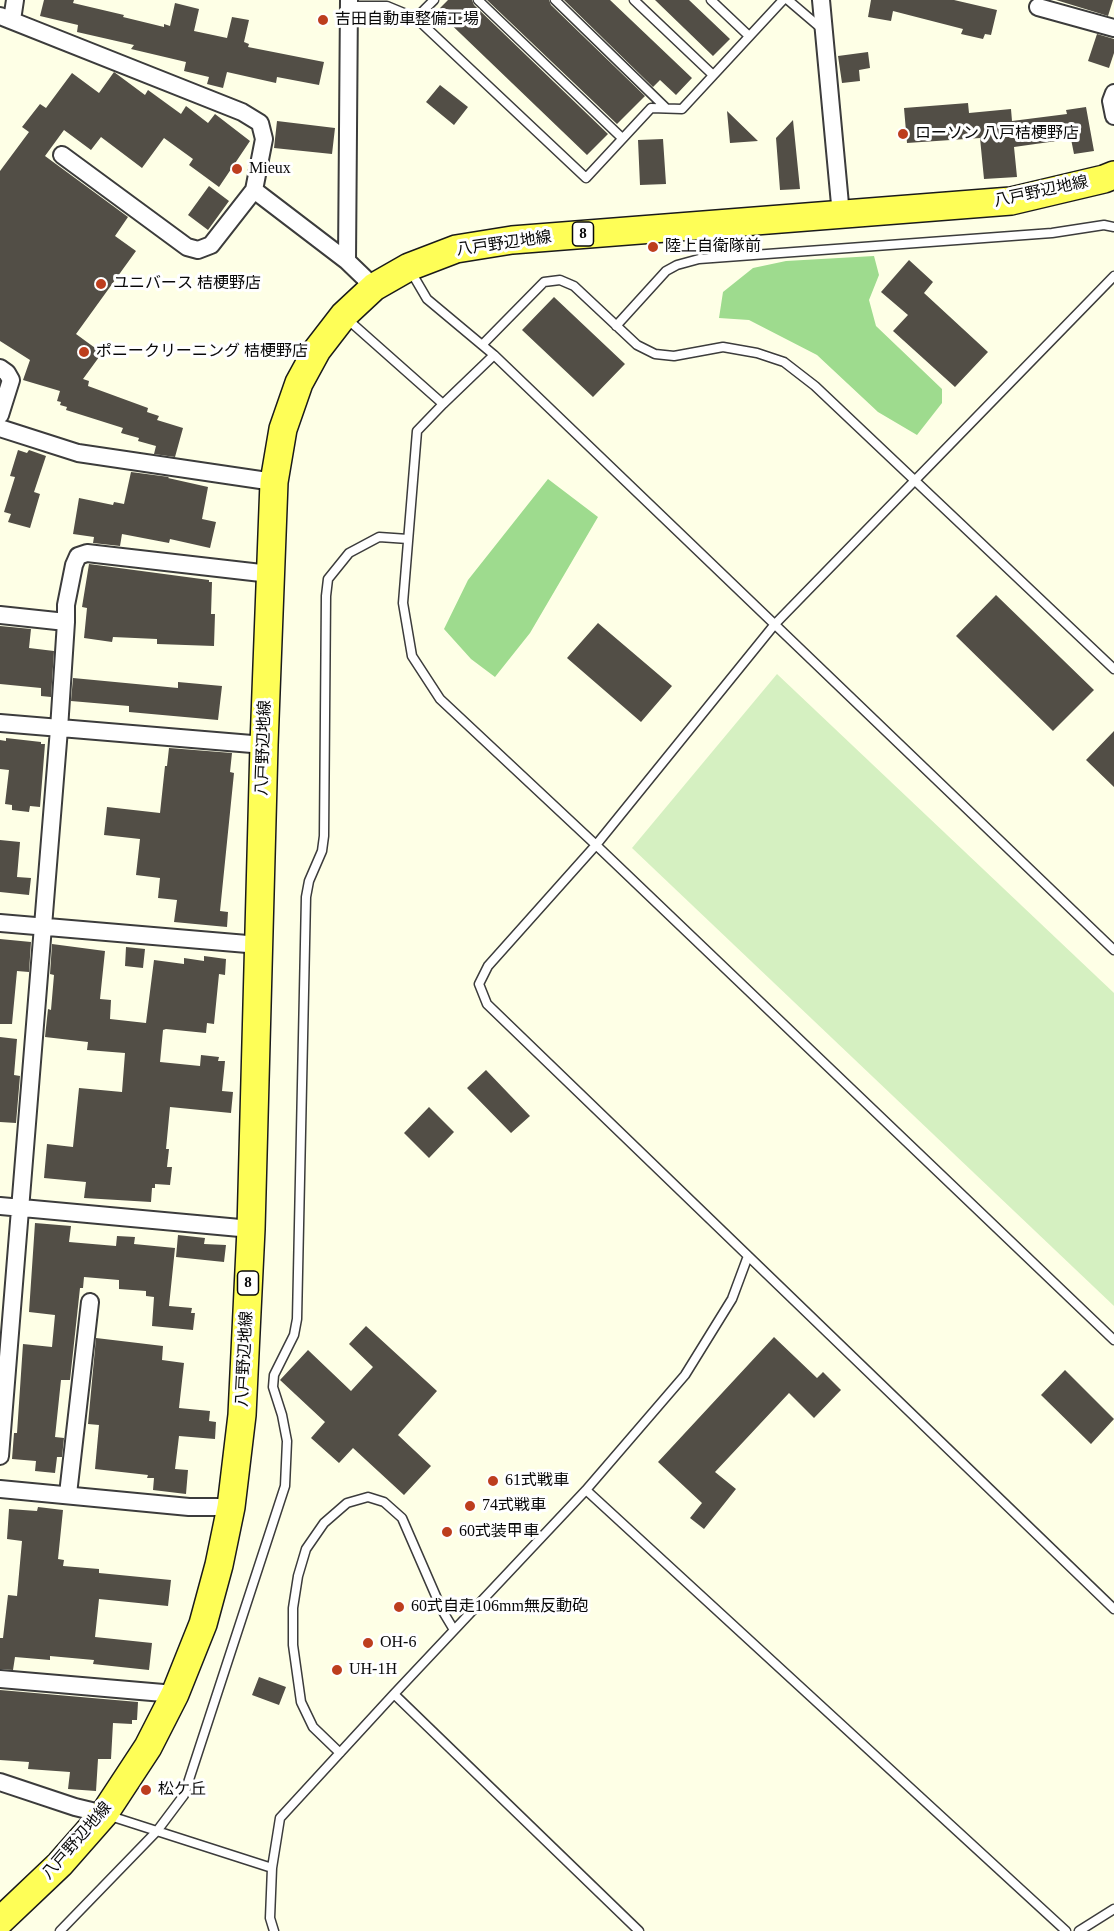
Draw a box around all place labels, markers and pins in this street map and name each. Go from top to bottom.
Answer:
place label: 吉田自動車整備工場 [335,10,479,30]
marker: 吉田自動車整備工場 [316,13,330,27]
place label: ローソン 八戸桔梗野店 [915,124,1079,144]
marker: ローソン 八戸桔梗野店 [896,127,910,141]
place label: Mieux [249,159,291,179]
marker: Mieux [230,162,244,176]
place label: 陸上自衛隊前 [665,237,761,257]
marker: 陸上自衛隊前 [646,240,660,254]
place label: ユニバース 桔梗野店 [113,274,261,294]
marker: ユニバース 桔梗野店 [94,277,108,291]
place label: ポニークリーニング 桔梗野店 [96,342,308,362]
marker: ポニークリーニング 桔梗野店 [77,345,91,359]
place label: 61式戦車 [505,1471,569,1491]
marker: 61式戦車 [486,1474,500,1488]
place label: 74式戦車 [482,1496,546,1516]
marker: 74式戦車 [463,1499,477,1513]
place label: 60式装甲車 [459,1522,539,1542]
marker: 60式装甲車 [440,1525,454,1539]
place label: 60式自走106mm無反動砲 [411,1597,588,1617]
marker: 60式自走106mm無反動砲 [392,1600,406,1614]
place label: OH-6 [380,1633,416,1653]
marker: OH-6 [361,1636,375,1650]
place label: UH-1H [349,1660,397,1680]
marker: UH-1H [330,1663,344,1677]
place label: 松ケ丘 [158,1780,206,1800]
marker: 松ケ丘 [139,1783,153,1797]

